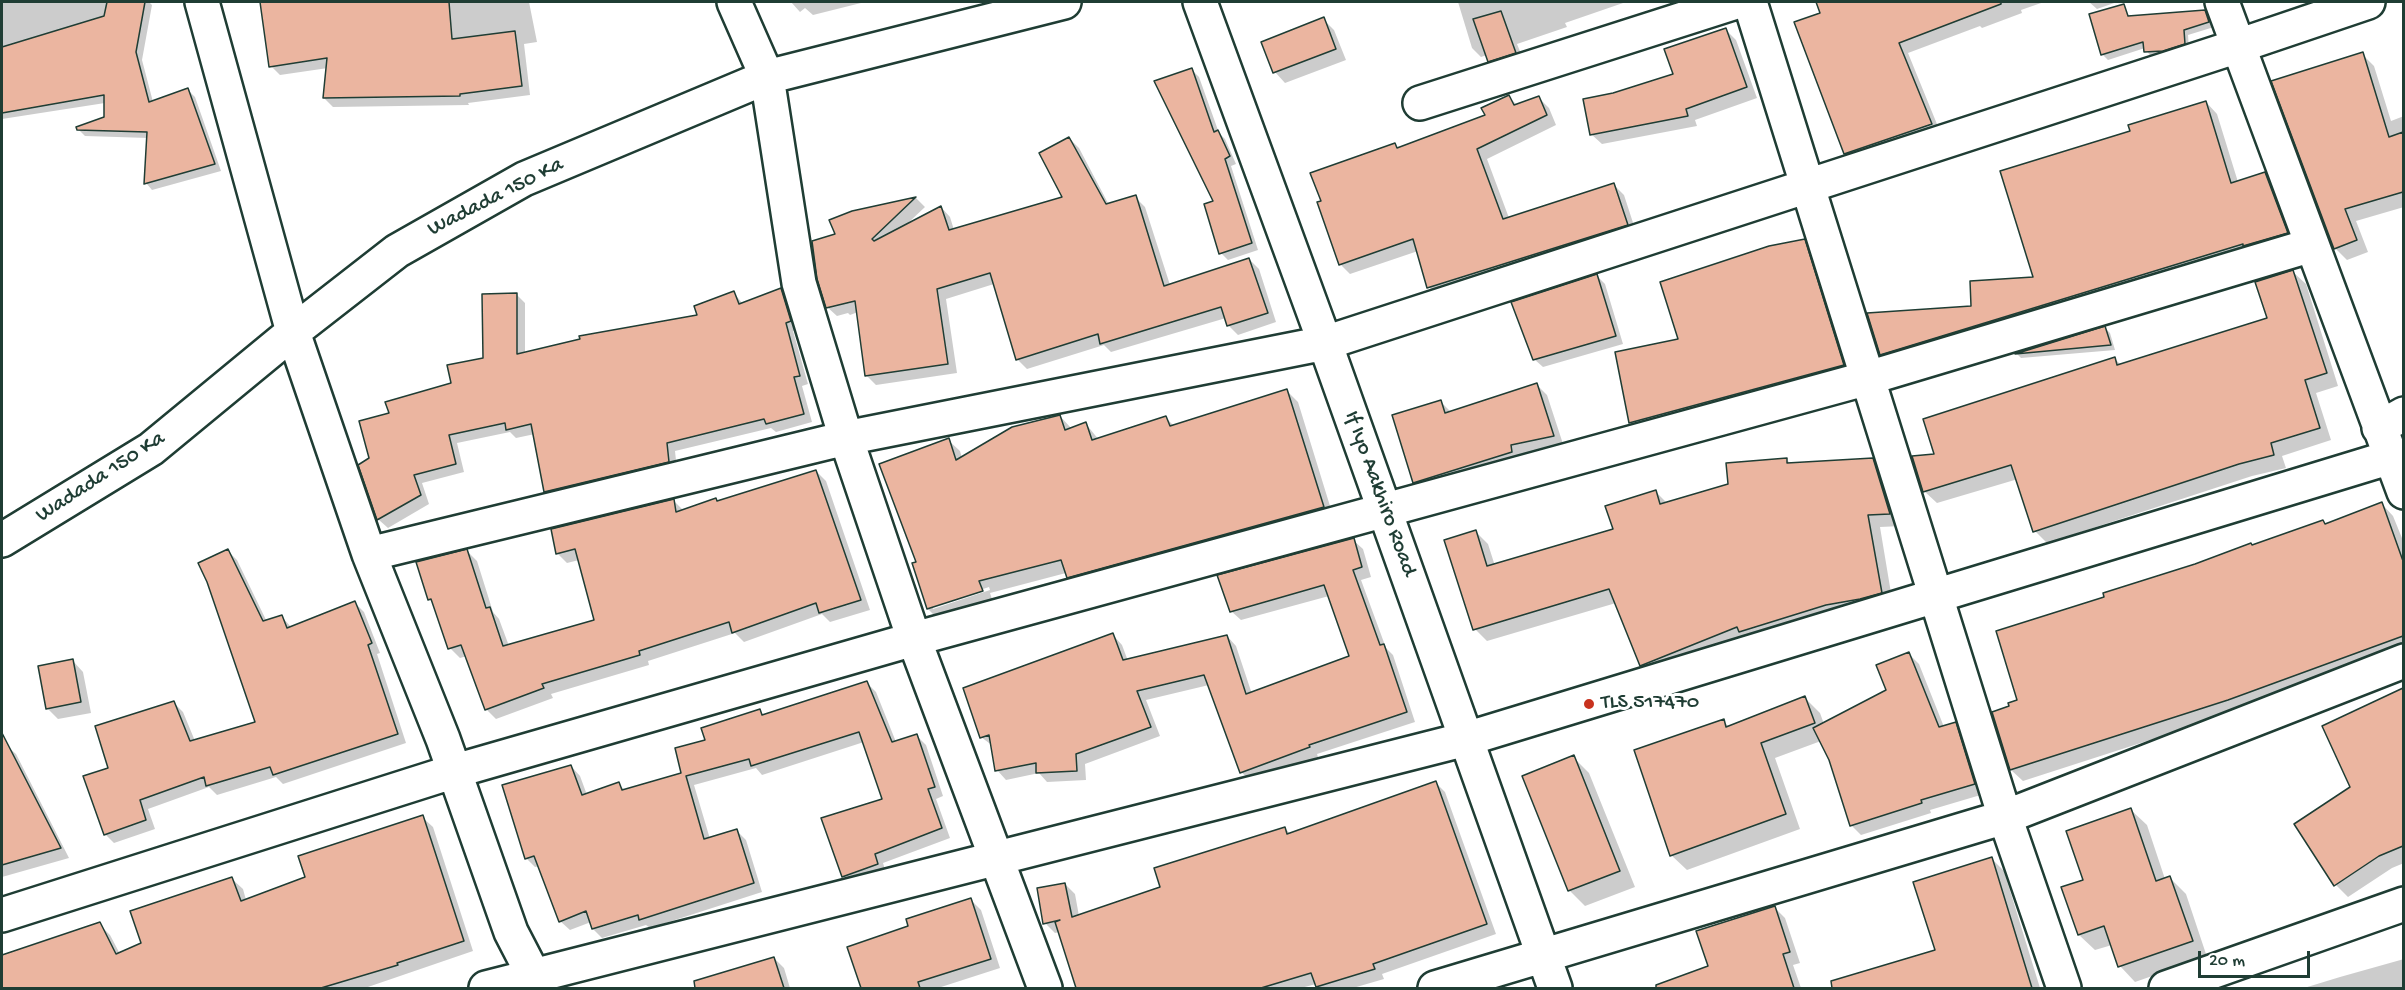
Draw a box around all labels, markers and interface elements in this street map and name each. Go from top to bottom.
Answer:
street label: Wadada 150 Ka [424,152,568,244]
street label: If Iyo Aakhiro Road [1337,408,1421,580]
street label: Wadada 150 Ka [31,426,171,530]
place label: TLS 517470 [1601,691,1699,717]
marker: TLS 517470 [1582,697,1596,711]
scale bar [2201,939,2314,977]
text: 20 m [2209,951,2245,972]

